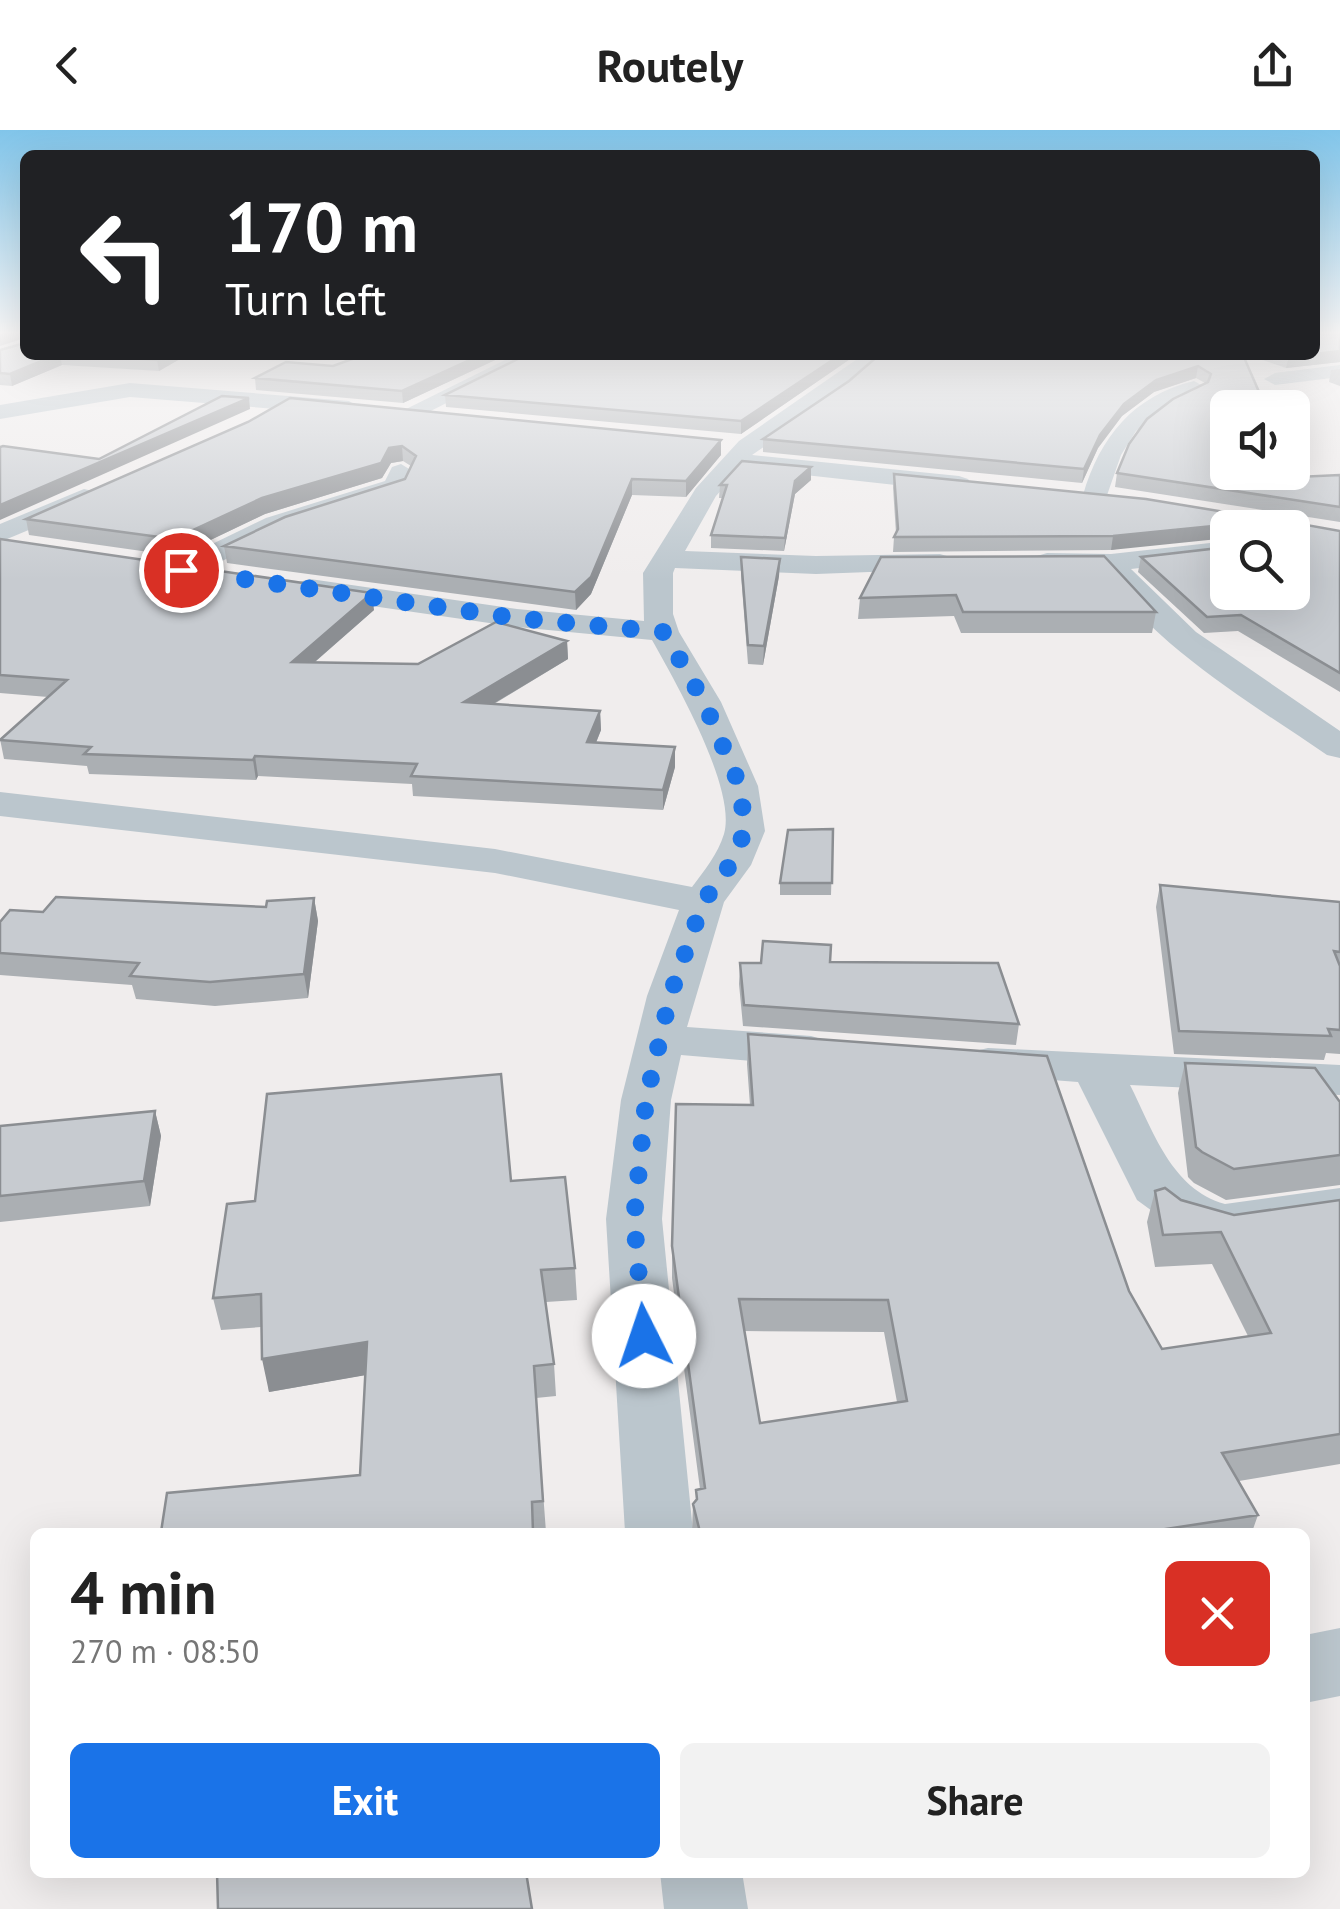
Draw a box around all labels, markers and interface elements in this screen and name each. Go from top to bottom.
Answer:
text: Routely [597,36,743,94]
icon: back [40,38,95,93]
icon: share [1245,38,1300,93]
text: 170 m [225,181,418,271]
icon: left [60,190,190,320]
text: Turn left [225,269,386,327]
map controls [1210,390,1310,610]
button: sound [1210,390,1310,490]
button: search [1210,510,1310,610]
pin [139,528,224,613]
icon: arrive [154,543,209,598]
position arrow [592,1284,696,1388]
text: 4 min [70,1553,216,1631]
button: close [1165,1561,1270,1666]
text: 270 m · 08:50 [70,1630,259,1672]
button: Exit [70,1743,660,1858]
button: Share [680,1743,1270,1858]

